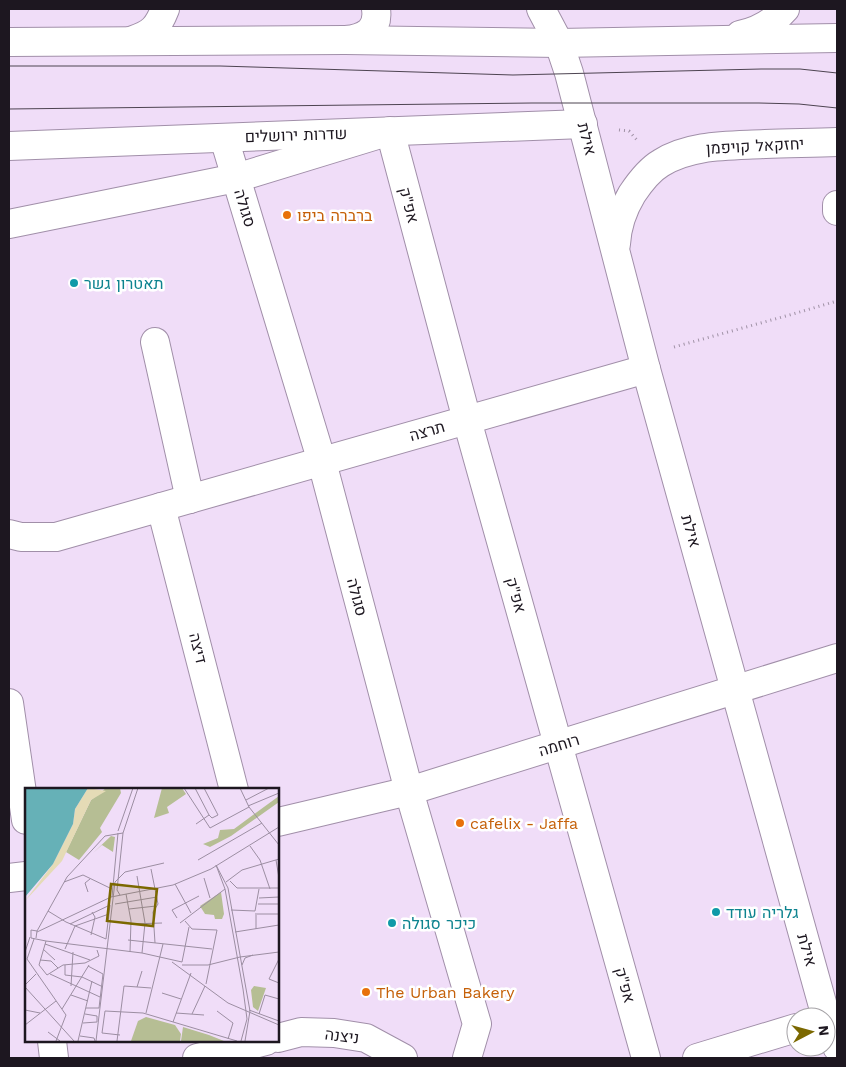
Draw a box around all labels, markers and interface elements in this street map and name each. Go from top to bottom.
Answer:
street label: אילת [574,120,600,158]
street label: שדרות ירושלים [245,124,347,146]
street label: יחזקאל קויפמן [705,134,805,158]
street label: אפ"ק [395,185,423,225]
street label: סגולה [230,187,260,229]
place label: ברברה ביפו [297,206,373,225]
marker: ברברה ביפו [281,209,293,221]
place label: תאטרון גשר [84,274,164,293]
marker: תאטרון גשר [68,277,80,289]
street label: תרצה [407,417,447,445]
street label: אילת [677,512,705,550]
street label: אפ"ק [502,575,530,615]
street label: סגולה [343,576,371,618]
street label: דיצה [185,631,211,665]
street label: רוחמה [536,730,582,760]
inset map [25,788,279,1042]
place label: cafelix - Jaffa [470,814,578,833]
marker: cafelix - Jaffa [454,817,466,829]
place label: גלריה עודד [726,903,799,922]
marker: גלריה עודד [710,906,722,918]
place label: כיכר סגולה [402,914,476,933]
marker: כיכר סגולה [386,917,398,929]
street label: אילת [793,931,821,969]
street label: אפ"ק [611,965,639,1005]
place label: The Urban Bakery [376,983,515,1002]
marker: The Urban Bakery [360,986,372,998]
north arrow [786,1007,836,1057]
street label: ניצנה [324,1024,360,1048]
text: N [815,1025,832,1037]

